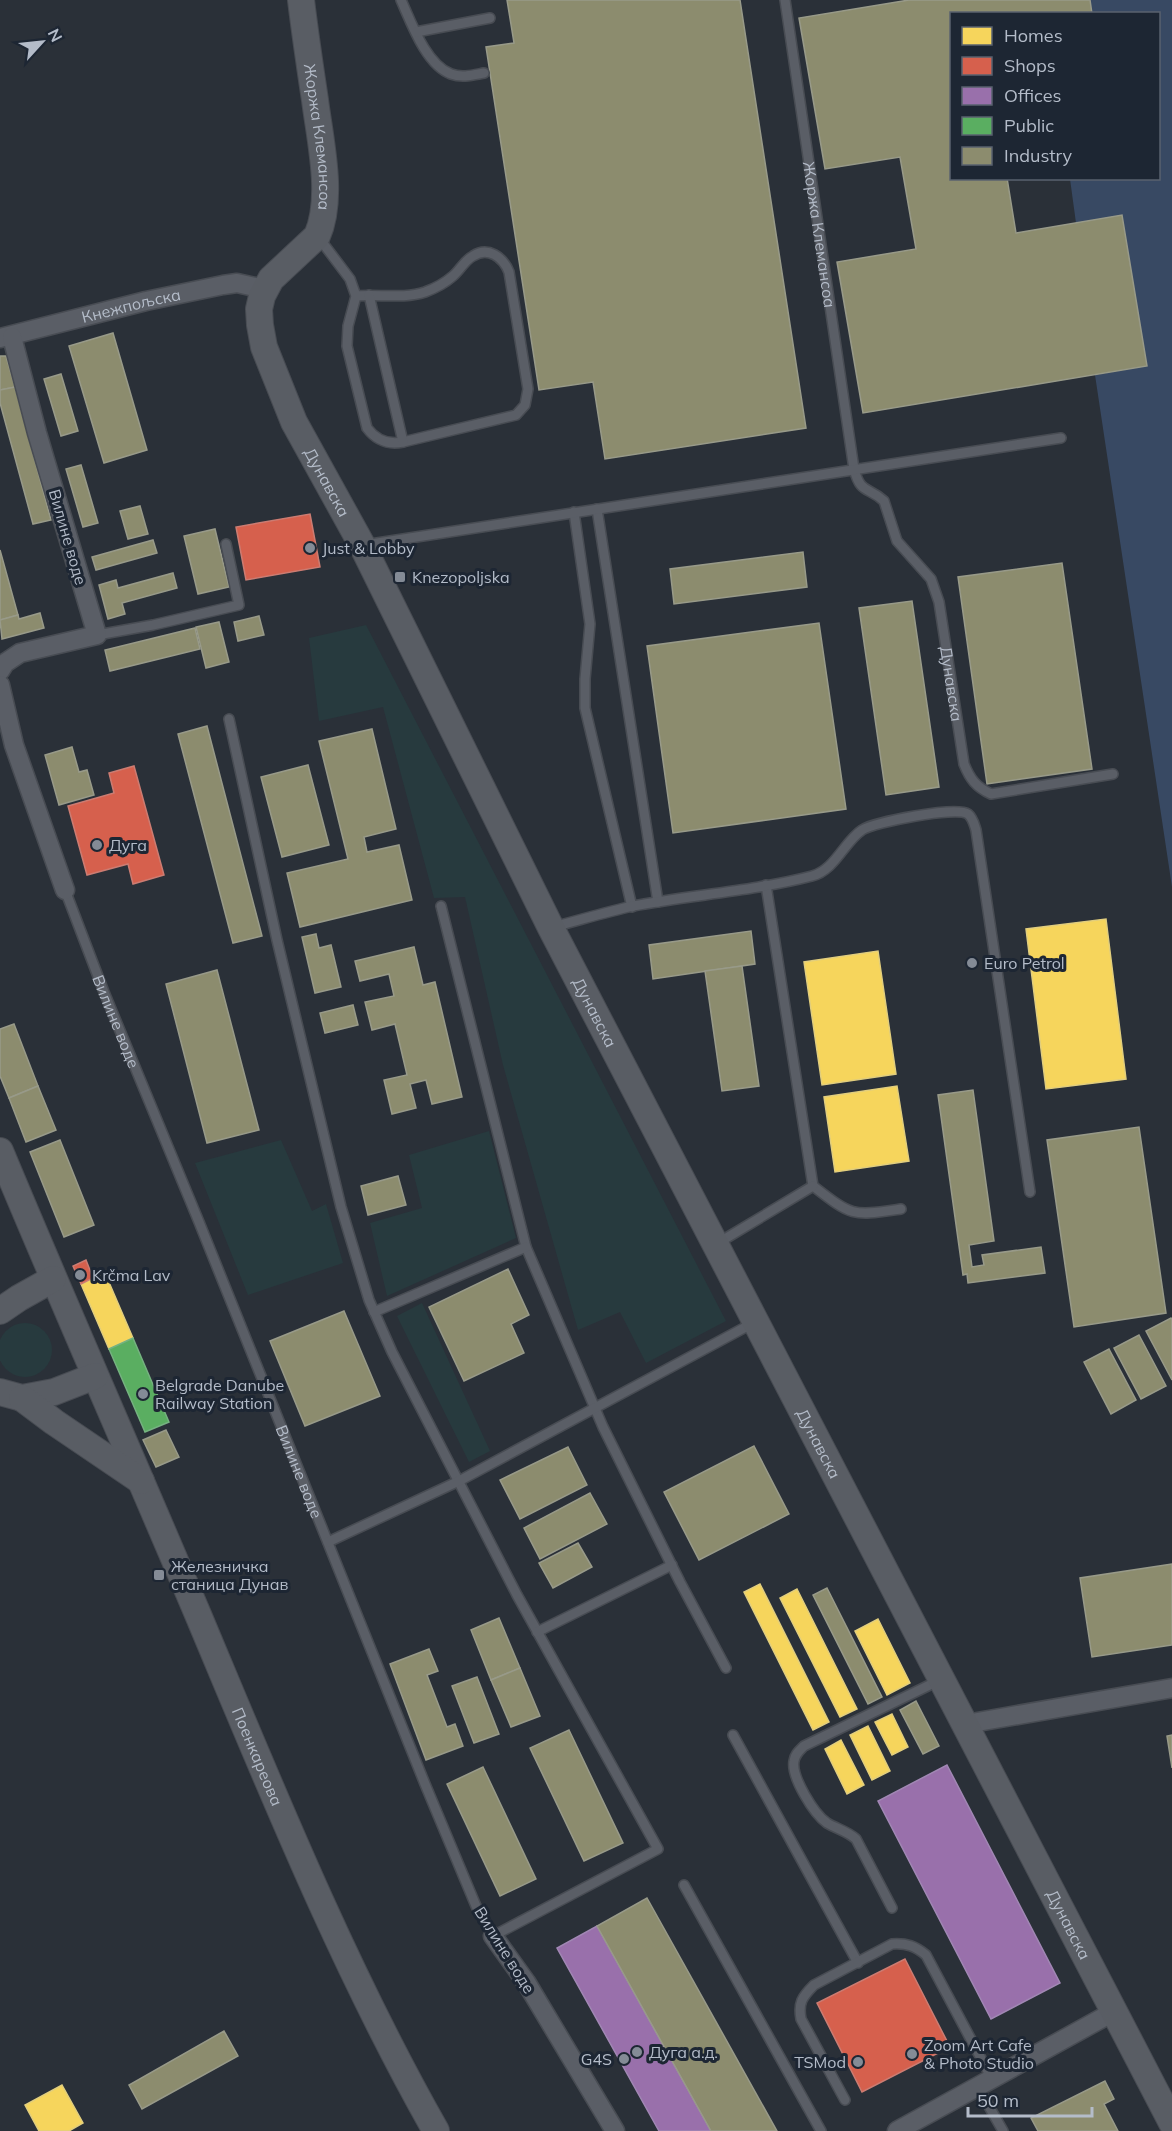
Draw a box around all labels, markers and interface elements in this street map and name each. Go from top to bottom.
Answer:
north arrow [12,12,72,72]
legend [950,12,1160,180]
text: Homes [1004,24,1063,47]
text: N [44,25,67,45]
text: Shops [1004,54,1056,77]
street label: Жоржа Клемансоа [300,62,335,211]
text: Offices [1004,84,1062,107]
text: Public [1004,114,1054,137]
text: Industry [1004,144,1073,167]
street label: Жоржа Клемансоа [799,160,840,309]
street label: Кнежпољска [79,284,182,327]
street label: Дунавска [300,444,354,520]
street label: Вилине воде [45,487,91,587]
place label: Just & Lobby [322,538,415,558]
marker: Just & Lobby [303,541,317,555]
place label: Knezopoljska [412,567,510,587]
marker: Knezopoljska [393,570,407,584]
street label: Дунавска [936,645,967,723]
place label: Дуга [109,835,147,855]
marker: Дуга [90,838,104,852]
place label: Euro Petrol [984,953,1065,973]
marker: Euro Petrol [965,956,979,970]
street label: Вилине воде [88,972,144,1071]
street label: Дунавска [568,974,621,1051]
place label: Krčma Lav [92,1265,171,1285]
marker: Krčma Lav [73,1268,87,1282]
place label: Belgrade Danube Railway Station [155,1375,284,1413]
marker: Belgrade Danube Railway Station [136,1387,150,1401]
street label: Дунавска [793,1405,845,1482]
street label: Вилине воде [272,1422,327,1521]
place label: Железничка станица Дунав [171,1556,288,1594]
marker: Железничка станица Дунав [152,1568,166,1582]
street label: Поенкареова [228,1704,287,1809]
street label: Дунавска [1042,1886,1095,1963]
street label: Вилине воде [470,1903,540,1997]
place label: Zoom Art Cafe & Photo Studio [924,2035,1034,2073]
place label: Дуга а.д. [649,2042,718,2062]
marker: Дуга а.д. [630,2045,644,2059]
marker: Zoom Art Cafe & Photo Studio [905,2047,919,2061]
place label: G4S [581,2049,612,2069]
marker: G4S [617,2052,631,2066]
place label: TSMod [794,2052,846,2072]
marker: TSMod [851,2055,865,2069]
scale bar [968,2080,1092,2118]
text: 50 m [977,2089,1019,2112]

